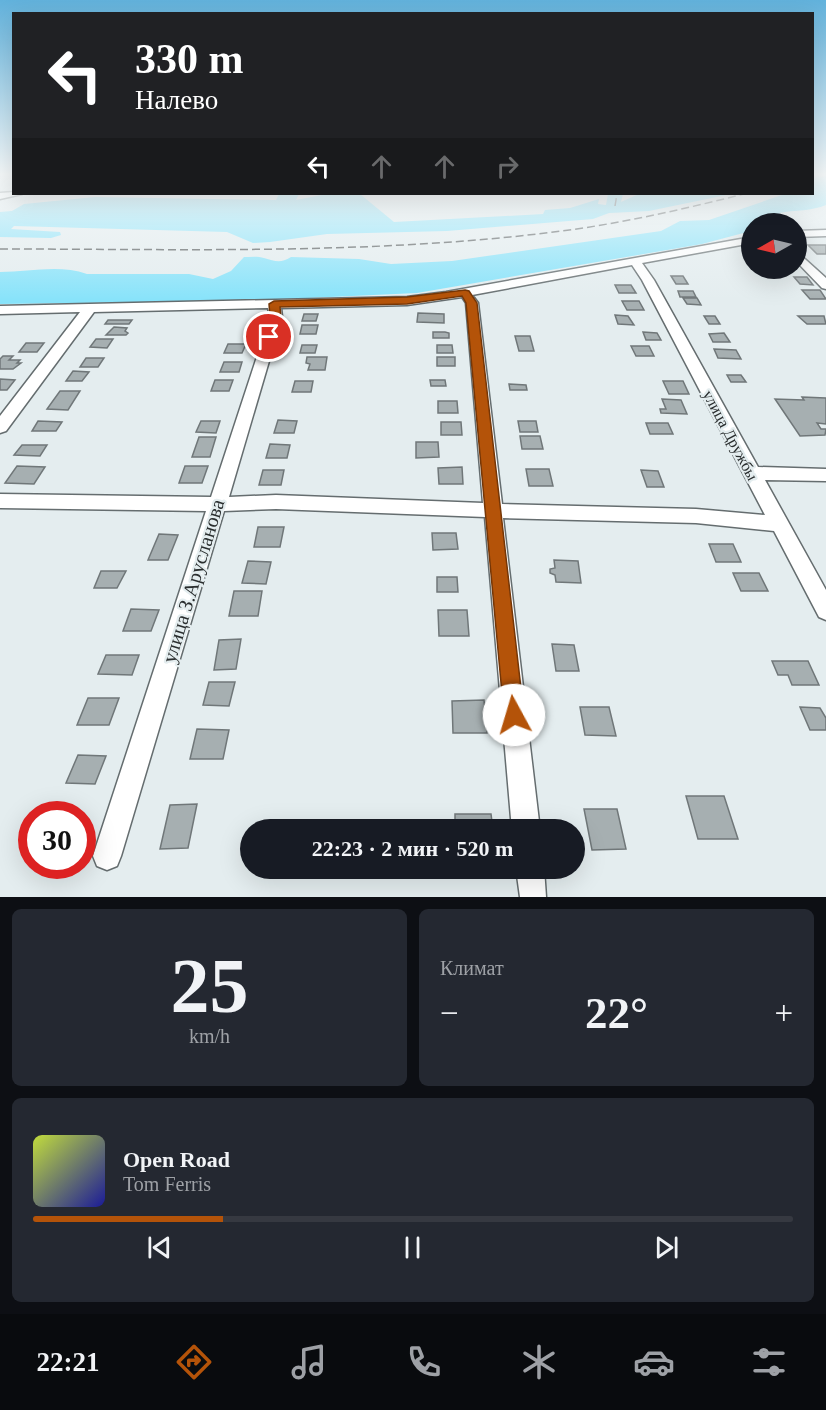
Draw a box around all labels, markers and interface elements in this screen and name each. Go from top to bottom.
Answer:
icon: left [36,36,114,114]
text: 330 m [135,36,244,82]
text: Налево [135,85,218,115]
icon: left [302,150,335,183]
icon: ahead [365,150,398,183]
icon: ahead [428,150,461,183]
icon: right [491,150,524,183]
north arrow [741,213,807,279]
map controls [741,213,807,279]
pin [243,311,294,362]
icon: arrive [252,320,285,353]
street label: улица Дружбы [699,387,762,484]
street label: улица З.Арусланова [158,496,229,666]
position arrow [482,683,546,747]
speed limit sign: 30 [18,801,96,879]
text: 22:23 · 2 мин · 520 m [312,836,513,861]
text: 25 [171,942,249,1029]
text: Климат [440,957,504,979]
text: 22° [585,988,648,1038]
text: − [440,995,459,1031]
text: + [774,995,793,1031]
text: km/h [189,1025,230,1047]
text: Open Road [123,1147,230,1172]
text: Tom Ferris [123,1173,211,1195]
icon: previous [143,1231,176,1264]
icon: pause [396,1231,429,1264]
icon: next [650,1231,683,1264]
icon: directions [173,1341,215,1383]
icon: music [288,1341,330,1383]
icon: phone [403,1341,445,1383]
icon: climate [518,1341,560,1383]
icon: car [633,1341,675,1383]
icon: filters [748,1341,790,1383]
text: 22:21 [37,1347,100,1377]

